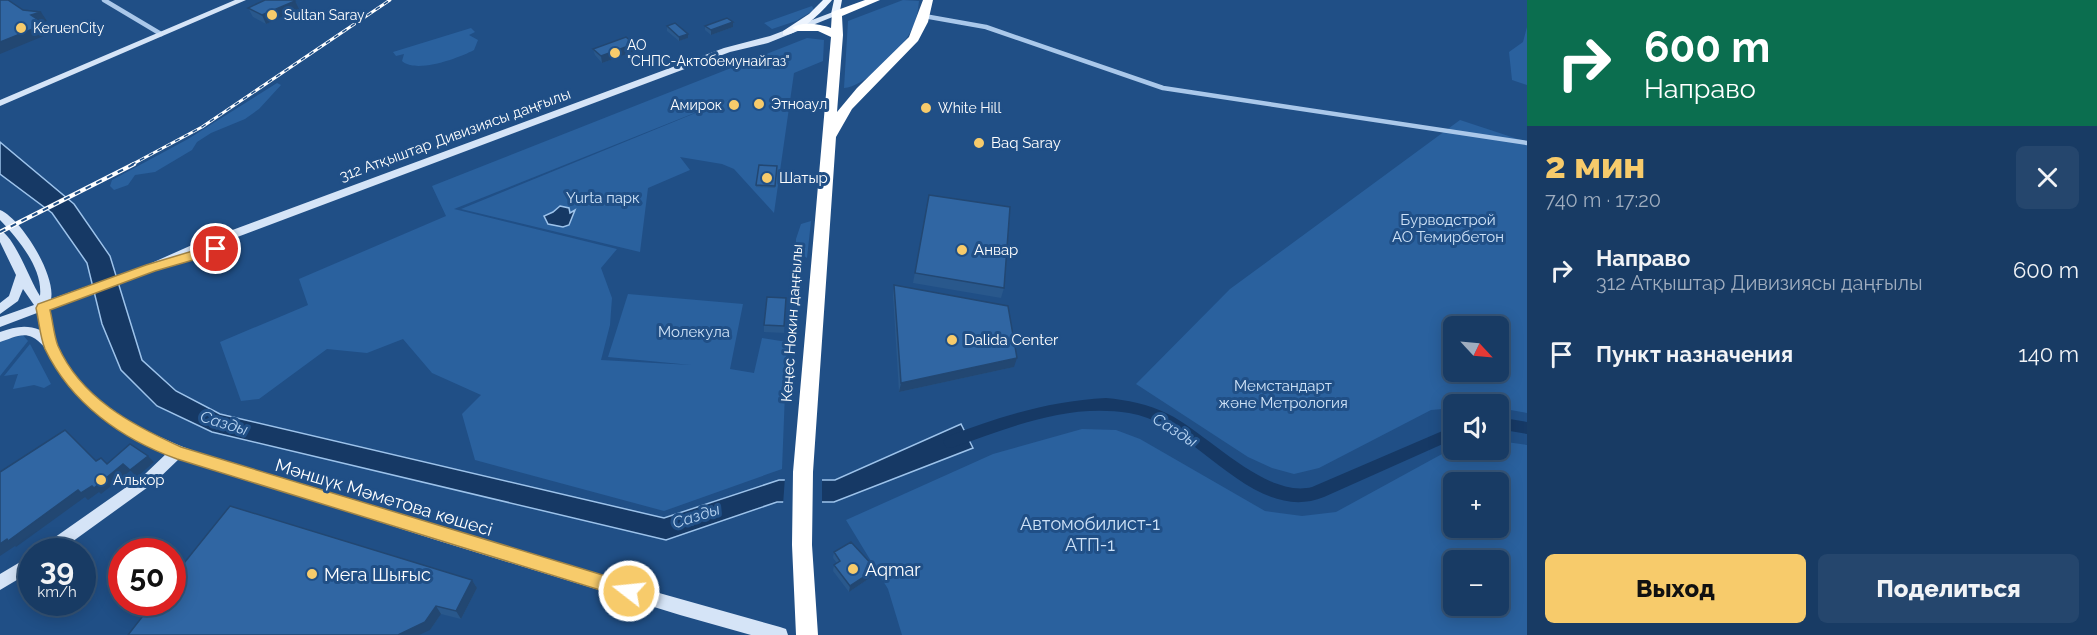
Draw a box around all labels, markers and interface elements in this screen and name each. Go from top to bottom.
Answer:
place label: Sultan Saray [284,7,365,23]
marker: Sultan Saray [265,8,279,22]
place label: KeruenCity [33,20,105,36]
marker: KeruenCity [14,21,28,35]
text: 600 m [1644,23,1770,72]
icon: right [1545,24,1623,102]
place label: АО "СНПС-Актобемунайгаз" [627,37,790,69]
marker: АО "СНПС-Актобемунайгаз" [608,46,622,60]
text: Направо [1644,73,1756,104]
street label: 312 Атқыштар Дивизиясы даңғылы [337,85,573,185]
place label: Этноаул [771,96,827,112]
place label: Амирок [670,97,722,113]
marker: Этноаул [752,97,766,111]
marker: Амирок [727,98,741,112]
place label: White Hill [938,100,1001,116]
marker: White Hill [919,101,933,115]
place label: Baq Saray [991,134,1061,152]
marker: Baq Saray [972,136,986,150]
text: 2 мин [1545,144,1645,186]
button: close [2016,146,2079,209]
place label: Шатыр [779,169,828,187]
marker: Шатыр [760,171,774,185]
text: 740 m · 17:20 [1545,188,1661,212]
park label: Yurta парк [566,189,640,207]
park label: Бурводстрой АО Темирбетон [1392,211,1504,246]
pin [190,223,241,274]
icon: arrive [199,232,232,265]
place label: Анвар [974,241,1018,259]
street label: Кеңес Нокин даңғылы [778,243,806,403]
marker: Анвар [955,243,969,257]
text: Направо [1596,245,1690,271]
icon: right [1545,254,1578,287]
text: 600 m [2013,257,2079,283]
text: 312 Атқыштар Дивизиясы даңғылы [1596,271,1923,295]
north arrow [1443,316,1509,382]
map controls [1443,316,1509,616]
park label: Молекула [658,323,730,341]
place label: Dalida Center [964,331,1059,349]
marker: Dalida Center [945,333,959,347]
icon: arrive [1545,338,1578,371]
text: Пункт назначения [1596,341,1793,367]
text: 140 m [2018,341,2079,367]
park label: Мемстандарт және Метрология [1218,377,1348,412]
button: sound [1443,394,1509,460]
water label: Сазды [198,407,251,439]
water label: Сазды [1149,409,1201,451]
street label: Мәншүк Мәметова көшесі [273,454,495,540]
place label: Алькор [113,471,165,489]
button: + [1443,472,1509,538]
marker: Алькор [94,473,108,487]
water label: Сазды [670,499,723,533]
park label: Автомобилист-1 АТП-1 [1020,513,1160,555]
speed limit sign: 50 [108,538,186,616]
button: − [1443,550,1509,616]
text: 39 [40,552,74,587]
button: Выход [1545,554,1806,623]
button: Поделиться [1818,554,2079,623]
position arrow [597,559,661,623]
place label: Aqmar [865,559,921,580]
marker: Aqmar [846,562,860,576]
place label: Мега Шығыс [324,564,431,585]
marker: Мега Шығыс [305,567,319,581]
text: km/h [37,583,77,601]

